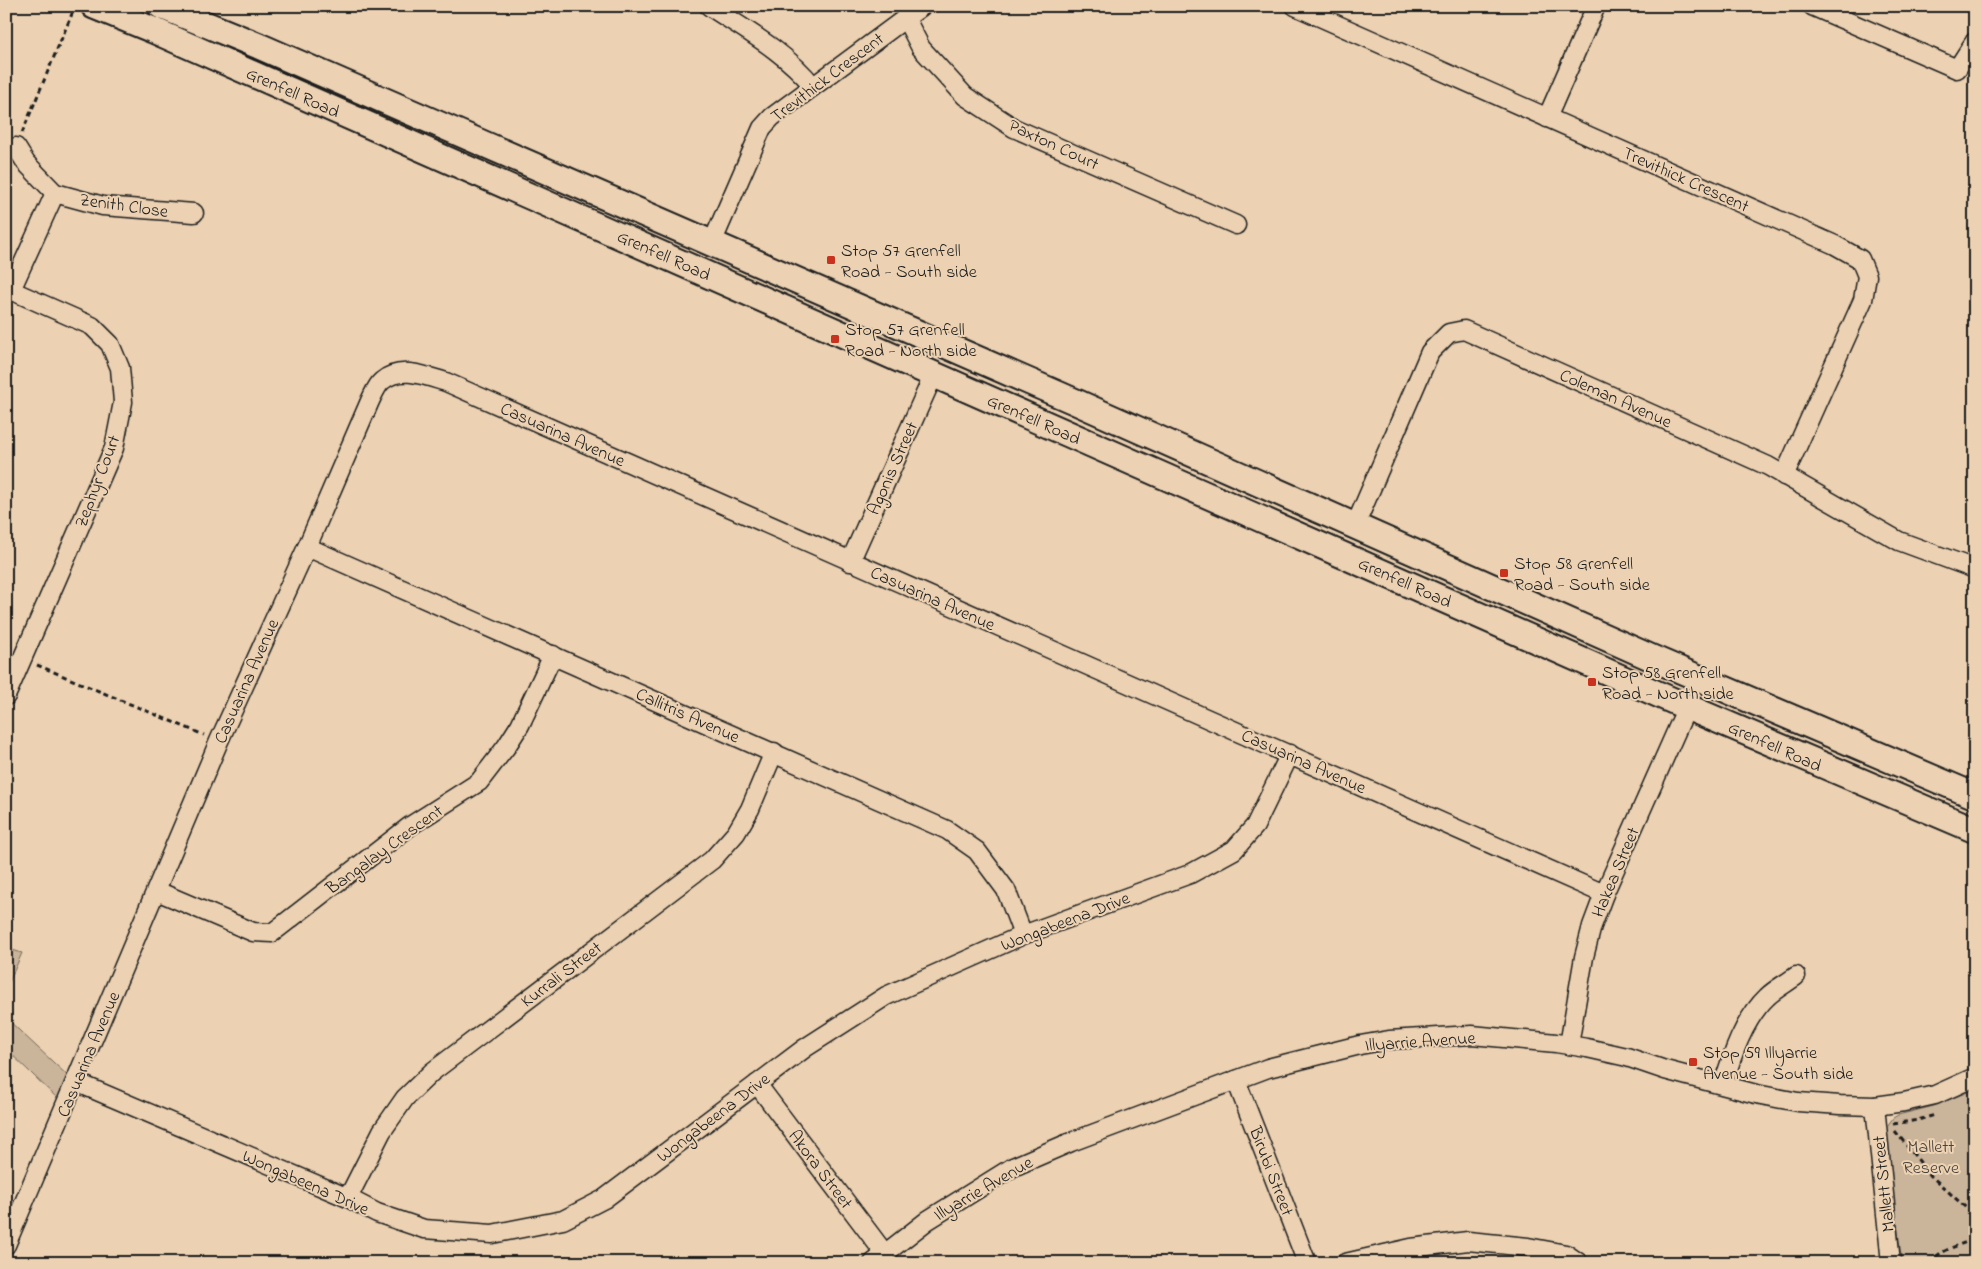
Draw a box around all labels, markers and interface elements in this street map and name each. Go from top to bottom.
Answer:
street label: Trevithick Crescent [766,27,890,130]
street label: Grenfell Road [241,62,343,126]
street label: Paxton Court [1004,114,1103,178]
street label: Trevithick Crescent [1618,141,1753,220]
street label: Zenith Close [78,188,171,226]
street label: Grenfell Road [612,225,714,289]
place label: Stop 57 Grenfell Road - South side [841,239,978,286]
marker: Stop 57 Grenfell Road - South side [825,254,837,266]
place label: Stop 57 Grenfell Road - North side [845,318,978,365]
marker: Stop 57 Grenfell Road - North side [829,333,841,345]
street label: Coleman Avenue [1555,363,1676,437]
street label: Grenfell Road [982,389,1084,453]
street label: Casuarina Avenue [495,397,630,475]
street label: Agonis Street [862,418,927,520]
street label: Zephyr Court [69,432,128,532]
street label: Grenfell Road [1353,552,1455,616]
place label: Stop 58 Grenfell Road - South side [1514,552,1651,599]
street label: Casuarina Avenue [865,561,1000,639]
marker: Stop 58 Grenfell Road - South side [1498,567,1510,579]
street label: Casuarina Avenue [209,614,287,749]
place label: Stop 58 Grenfell Road - North side [1602,661,1735,708]
marker: Stop 58 Grenfell Road - North side [1586,676,1598,688]
street label: Callitris Avenue [631,682,744,752]
street label: Grenfell Road [1723,716,1825,780]
street label: Casuarina Avenue [1236,724,1371,802]
street label: Bangalay Crescent [320,799,450,904]
street label: Hakea Street [1586,824,1648,922]
street label: Wongabeena Drive [997,886,1135,960]
street label: Kurrali Street [516,936,608,1015]
street label: Casuarina Avenue [52,987,128,1122]
street label: Illyarrie Avenue [1364,1026,1477,1060]
place label: Stop 59 Illyarrie Avenue - South side [1703,1041,1854,1088]
marker: Stop 59 Illyarrie Avenue - South side [1687,1056,1699,1068]
street label: Wongabeena Drive [652,1067,778,1171]
street label: Birubi Street [1241,1122,1299,1220]
street label: Akora Street [781,1125,858,1215]
street label: Mallett Street [1867,1134,1903,1233]
park label: Mallett Reserve [1903,1135,1960,1182]
street label: Wongabeena Drive [237,1144,374,1225]
street label: Illyarrie Avenue [930,1150,1039,1229]

